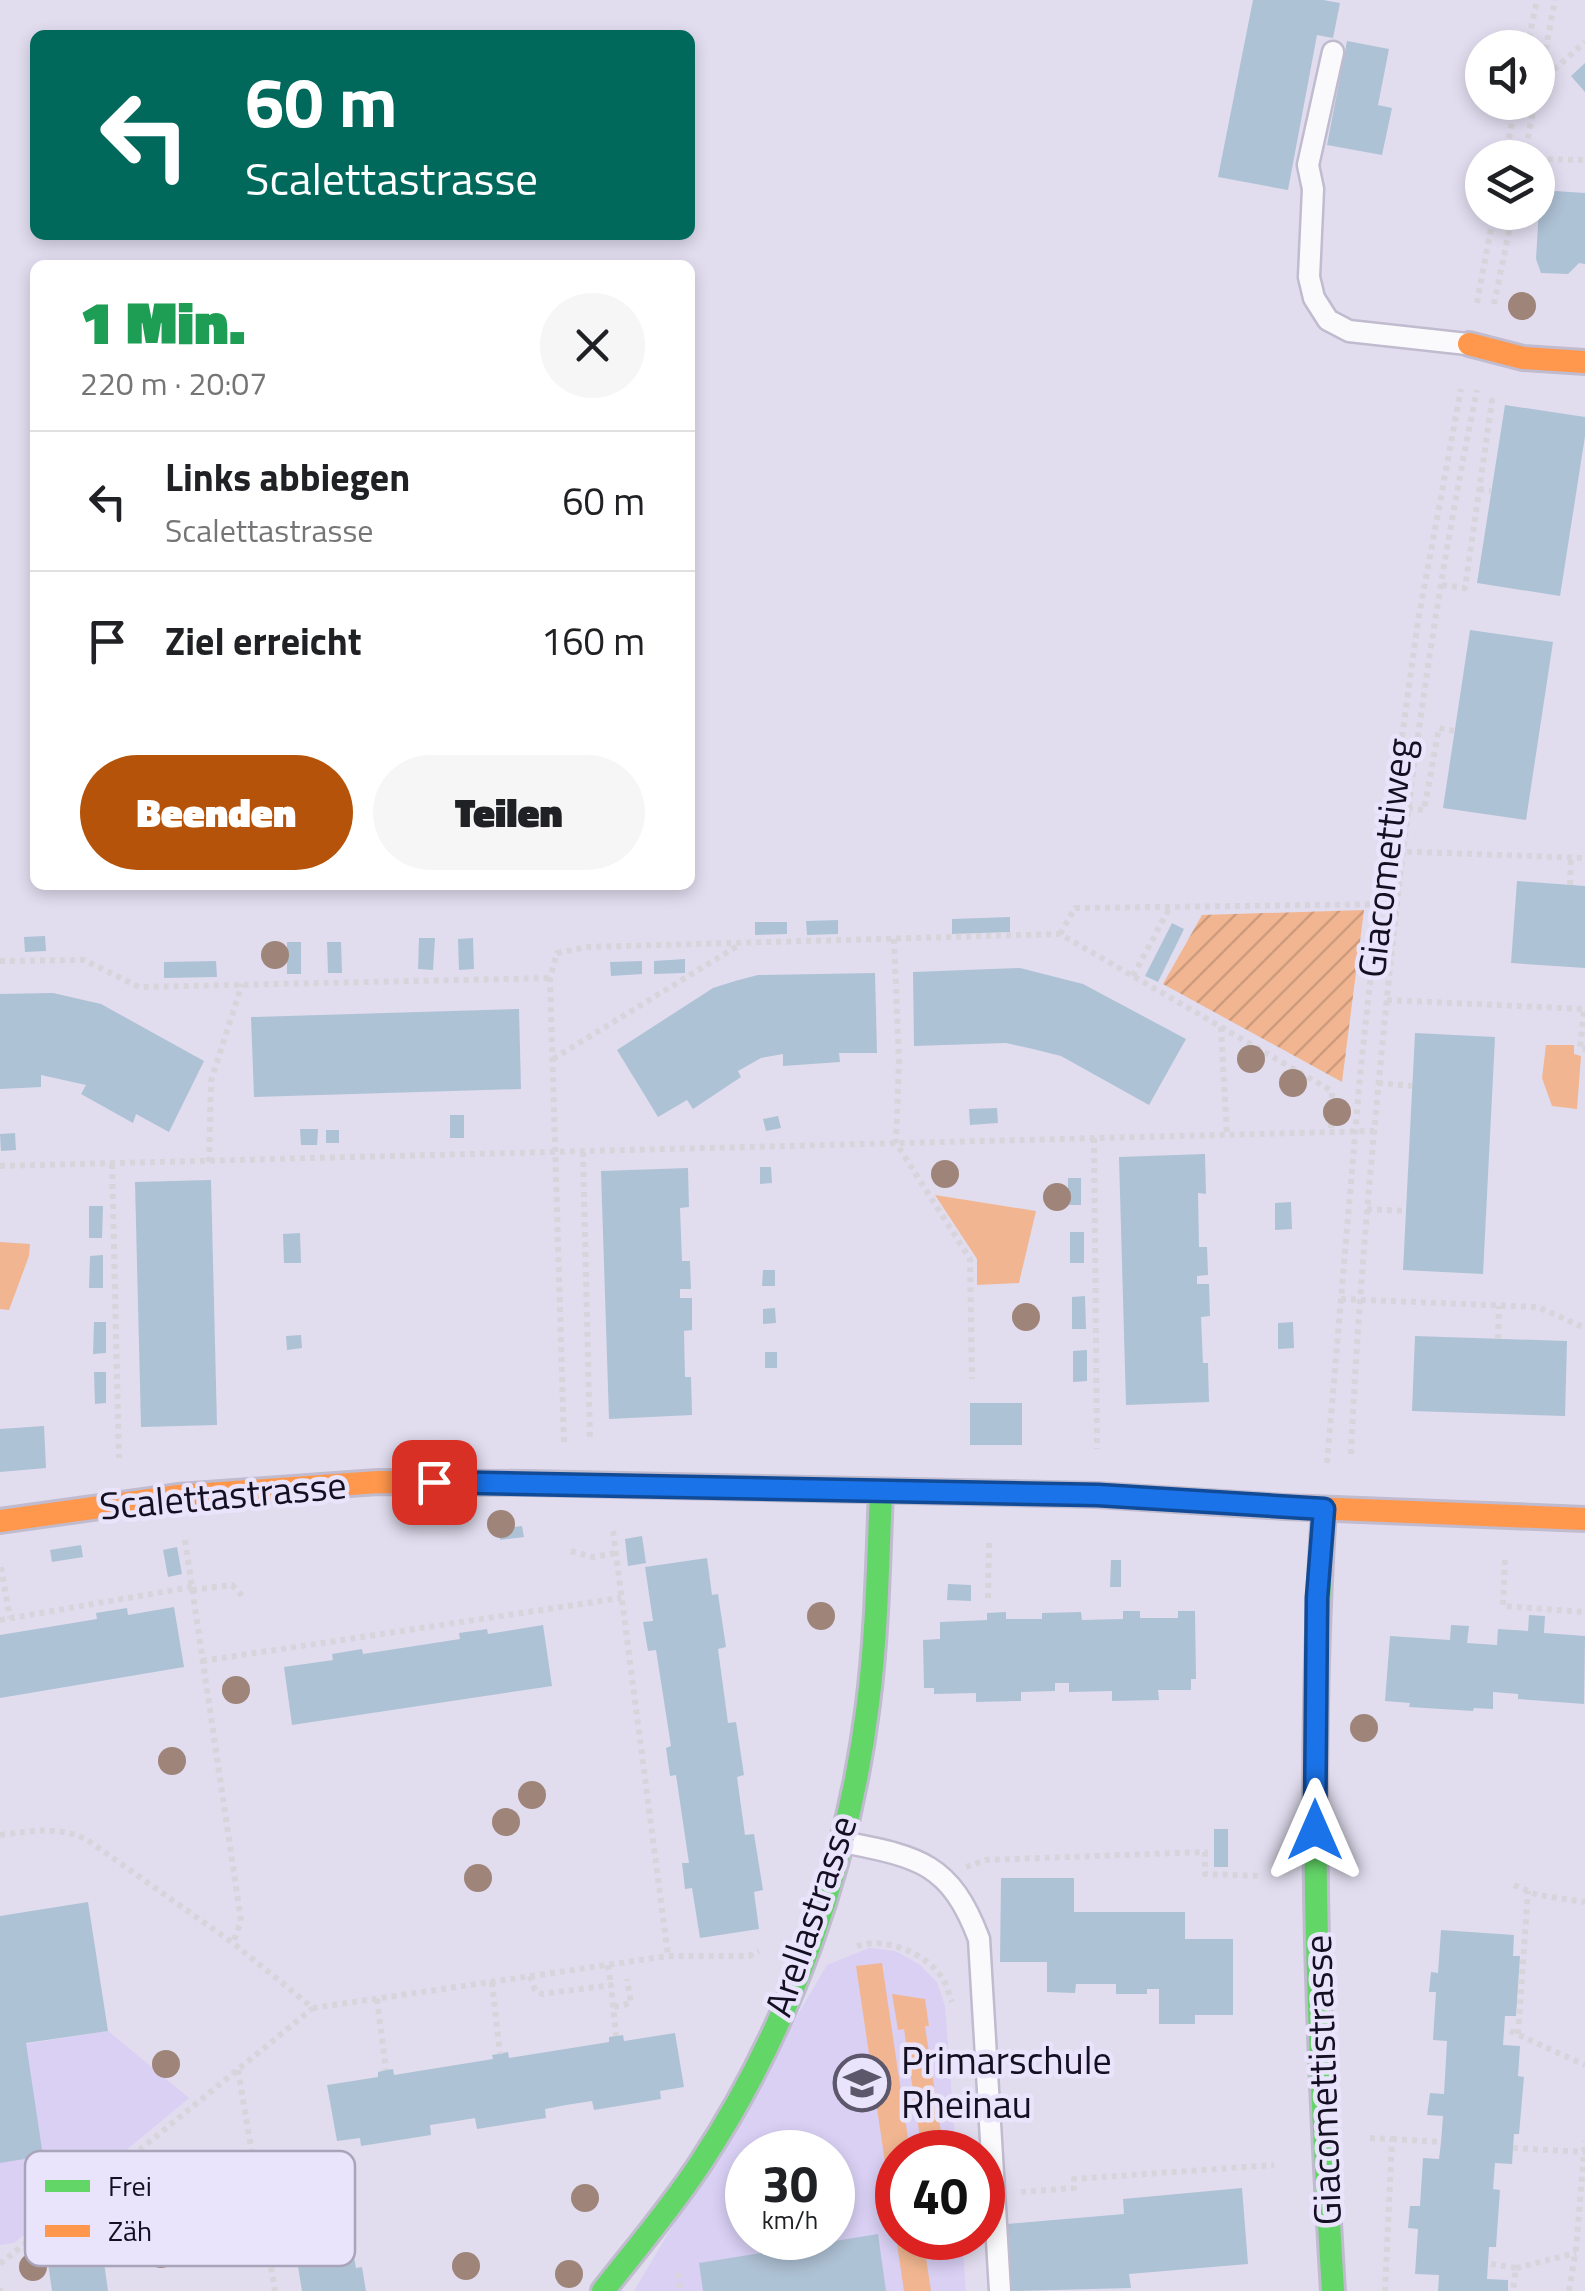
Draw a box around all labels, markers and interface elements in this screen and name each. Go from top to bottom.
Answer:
map controls [1465,30,1555,230]
button: sound [1465,30,1555,120]
text: 60 m [245,48,398,154]
icon: left [80,70,210,200]
button: layers [1465,140,1555,230]
text: Scalettastrasse [245,144,538,212]
text: 1 Min. [80,276,246,367]
button: close [540,293,645,398]
text: 220 m · 20:07 [80,359,267,407]
text: Links abbiegen [165,448,410,506]
text: 60 m [562,472,645,530]
icon: left [80,474,135,529]
text: Scalettastrasse [165,506,373,554]
text: Ziel erreicht [165,612,362,670]
text: 160 m [541,612,645,670]
icon: arrive [80,614,135,669]
street label: Giacomettiweg [1342,735,1428,981]
button: Beenden [80,755,353,870]
button: Teilen [373,755,645,870]
pin [392,1440,477,1525]
street label: Scalettastrasse [97,1455,349,1535]
icon: arrive [407,1455,462,1510]
position arrow [1263,1778,1367,1882]
street label: Arellastrasse [749,1807,871,2024]
street label: Giacomettistrasse [1288,1934,1356,2226]
place label: Primarschule Rheinau [901,2031,1112,2133]
school or university icon: Primarschule Rheinau [832,2053,892,2113]
speed limit sign: 40 [875,2130,1005,2260]
text: 30 [762,2145,818,2221]
legend [25,2151,355,2266]
text: Frei [108,2164,152,2207]
text: km/h [762,2201,818,2239]
text: Zäh [108,2209,152,2252]

